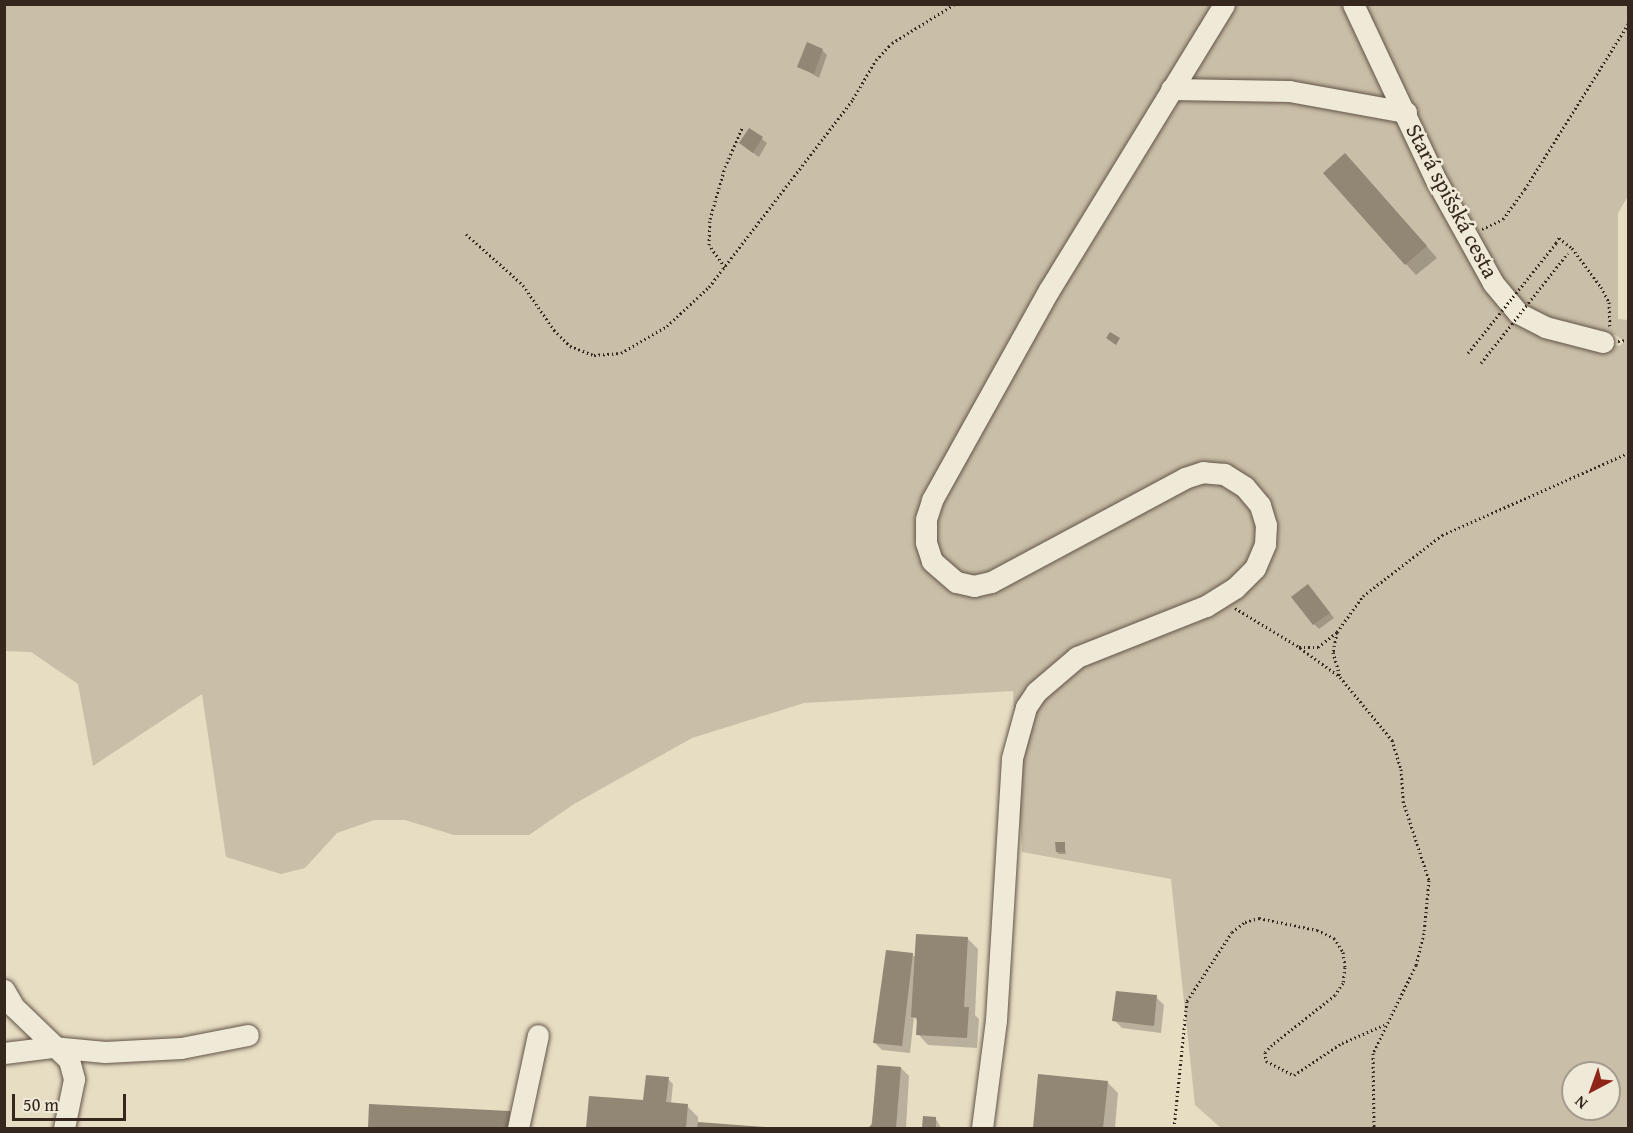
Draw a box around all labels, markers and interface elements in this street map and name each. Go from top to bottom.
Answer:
street label: Stará spišská cesta [1400,119,1504,283]
north arrow [1561,1061,1621,1121]
scale bar [15,1082,129,1120]
text: 50 m [23,1091,59,1118]
text: N [1569,1091,1592,1116]

